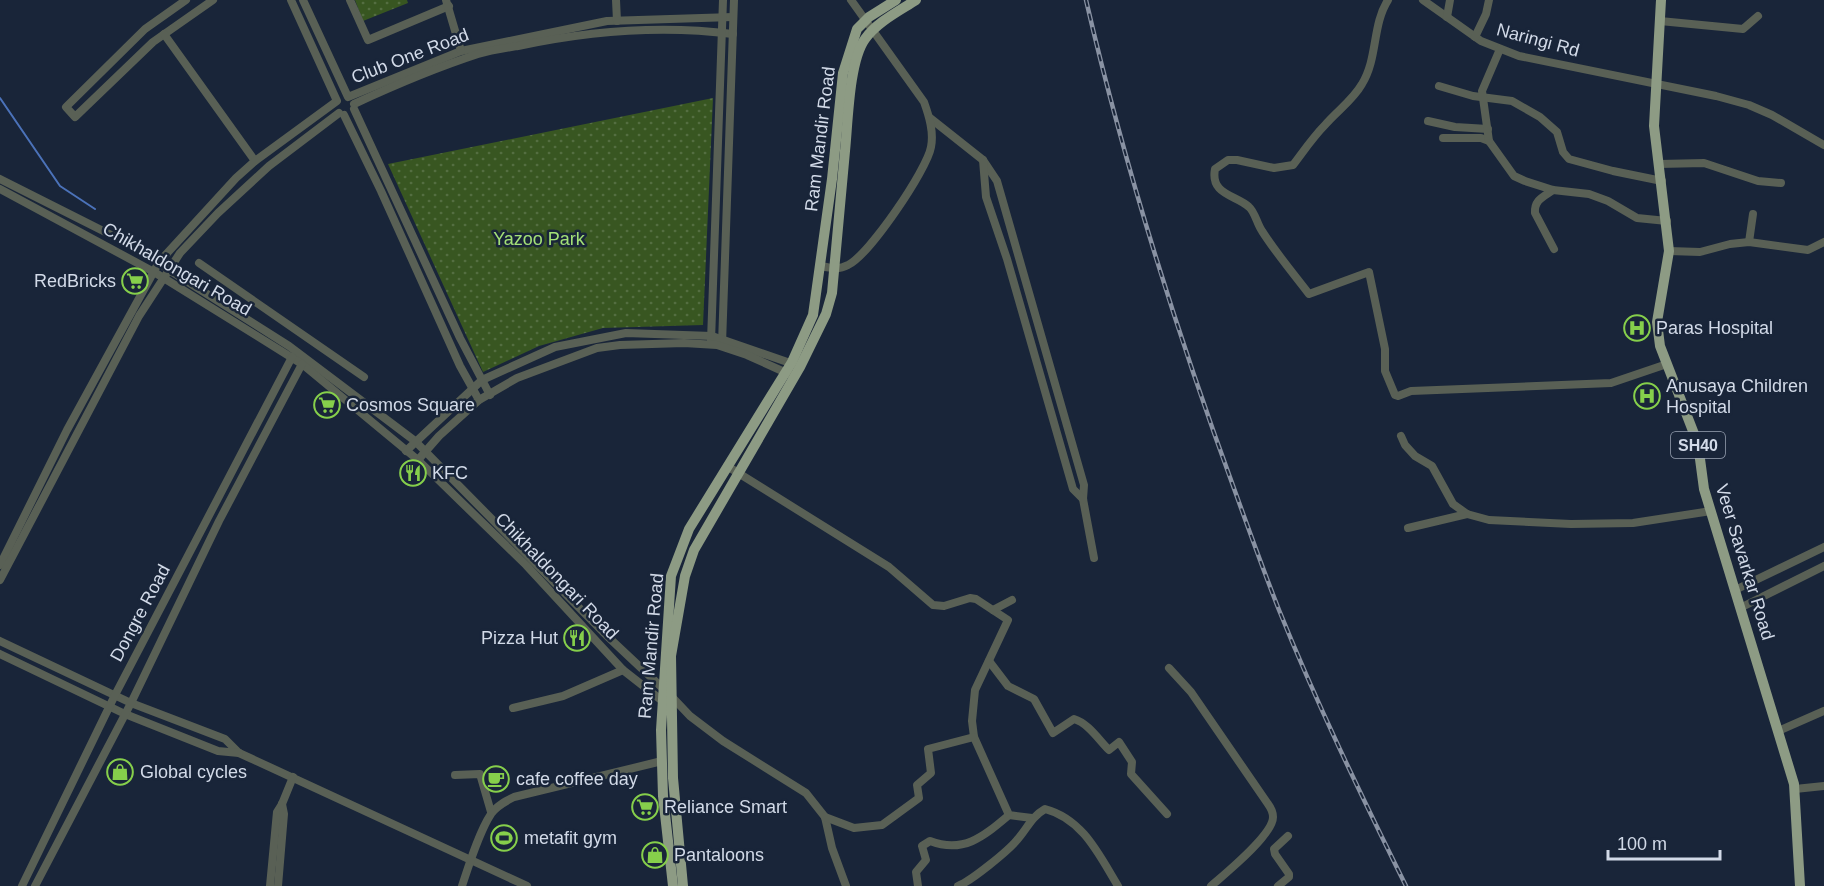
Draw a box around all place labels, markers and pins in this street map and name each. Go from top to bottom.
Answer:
supermarket icon: RedBricks [120,266,150,296]
place label: RedBricks [34,271,116,291]
hospital icon: Paras Hospital [1622,313,1652,343]
place label: Paras Hospital [1656,318,1773,338]
place label: Anusaya Children Hospital [1666,376,1808,417]
hospital icon: Anusaya Children Hospital [1632,381,1662,411]
supermarket icon: Cosmos Square [312,390,342,420]
place label: Cosmos Square [346,395,475,415]
restaurant icon: KFC [398,458,428,488]
place label: KFC [432,463,468,483]
restaurant icon: Pizza Hut [562,623,592,653]
place label: Pizza Hut [481,628,558,648]
shop icon: Global cycles [105,757,135,787]
place label: Global cycles [140,762,247,782]
cafe icon: cafe coffee day [481,764,511,794]
place label: cafe coffee day [516,769,638,789]
supermarket icon: Reliance Smart [630,792,660,822]
place label: Reliance Smart [664,797,787,817]
sports icon: metafit gym [489,823,519,853]
place label: metafit gym [524,828,617,848]
shop icon: Pantaloons [640,840,670,870]
place label: Pantaloons [674,845,764,865]

